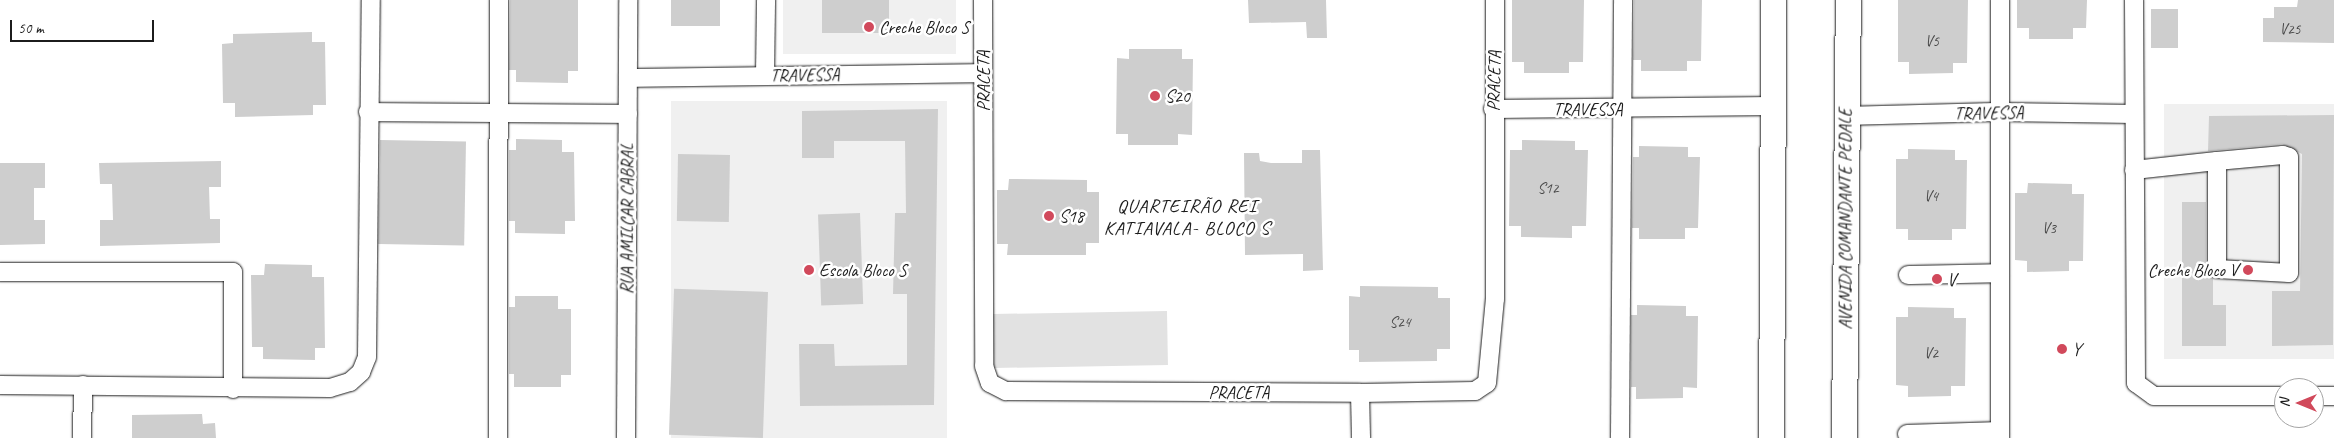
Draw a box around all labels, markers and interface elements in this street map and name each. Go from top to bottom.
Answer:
scale bar [12,10,156,42]
place label: Creche Bloco S [879,16,969,38]
text: 50 m [18,19,44,38]
marker: Creche Bloco S [863,21,875,33]
house number: V25 [2280,21,2300,39]
house number: V5 [1925,33,1939,51]
street label: PRACETA [1483,50,1505,112]
street label: PRACETA [972,51,994,111]
street label: TRAVESSA [770,64,840,86]
place label: S20 [1165,85,1190,107]
marker: S20 [1149,90,1161,102]
street label: TRAVESSA [1553,98,1623,120]
street label: TRAVESSA [1954,102,2024,124]
street label: AVENIDA COMANDANTE PEDALE [1834,108,1856,330]
street label: RUA AMILCAR CABRAL [616,144,638,294]
house number: S12 [1538,180,1558,198]
house number: V4 [1924,188,1938,206]
district label: QUARTEIRÃO REI KATIAVALA- BLOCO S [1101,196,1273,240]
place label: S18 [1059,205,1084,227]
marker: S18 [1043,210,1055,222]
house number: V3 [2042,220,2056,238]
place label: Escola Bloco S [819,259,907,281]
place label: Creche Bloco V [2148,259,2238,281]
marker: Escola Bloco S [803,264,815,276]
marker: Creche Bloco V [2242,264,2254,276]
place label: V [1947,268,1956,290]
marker: V [1931,273,1943,285]
house number: S24 [1390,314,1410,332]
place label: Y [2072,338,2081,360]
marker: Y [2056,343,2068,355]
house number: V2 [1924,345,1938,363]
north arrow [2274,378,2324,428]
street label: PRACETA [1209,381,1269,403]
text: N [2276,399,2293,407]

